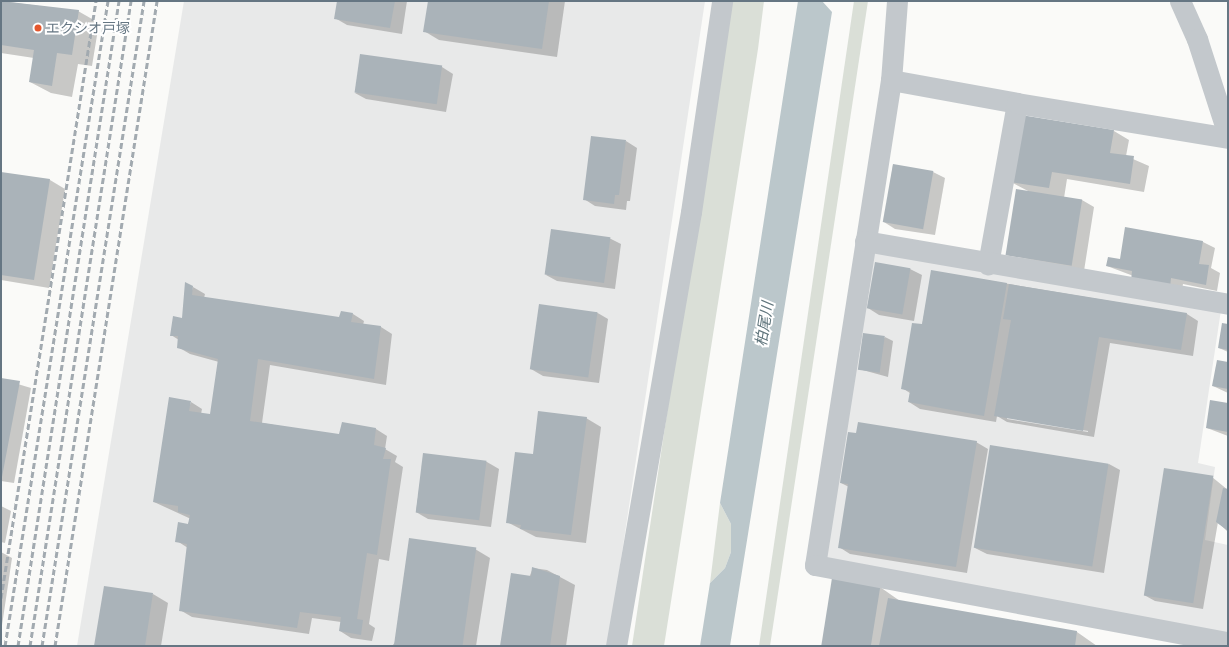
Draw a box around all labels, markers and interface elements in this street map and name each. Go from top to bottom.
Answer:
place label: エクシオ戸塚 [46,20,130,36]
marker: エクシオ戸塚 [33,23,43,33]
water label: 柏尾川 [752,300,776,348]

